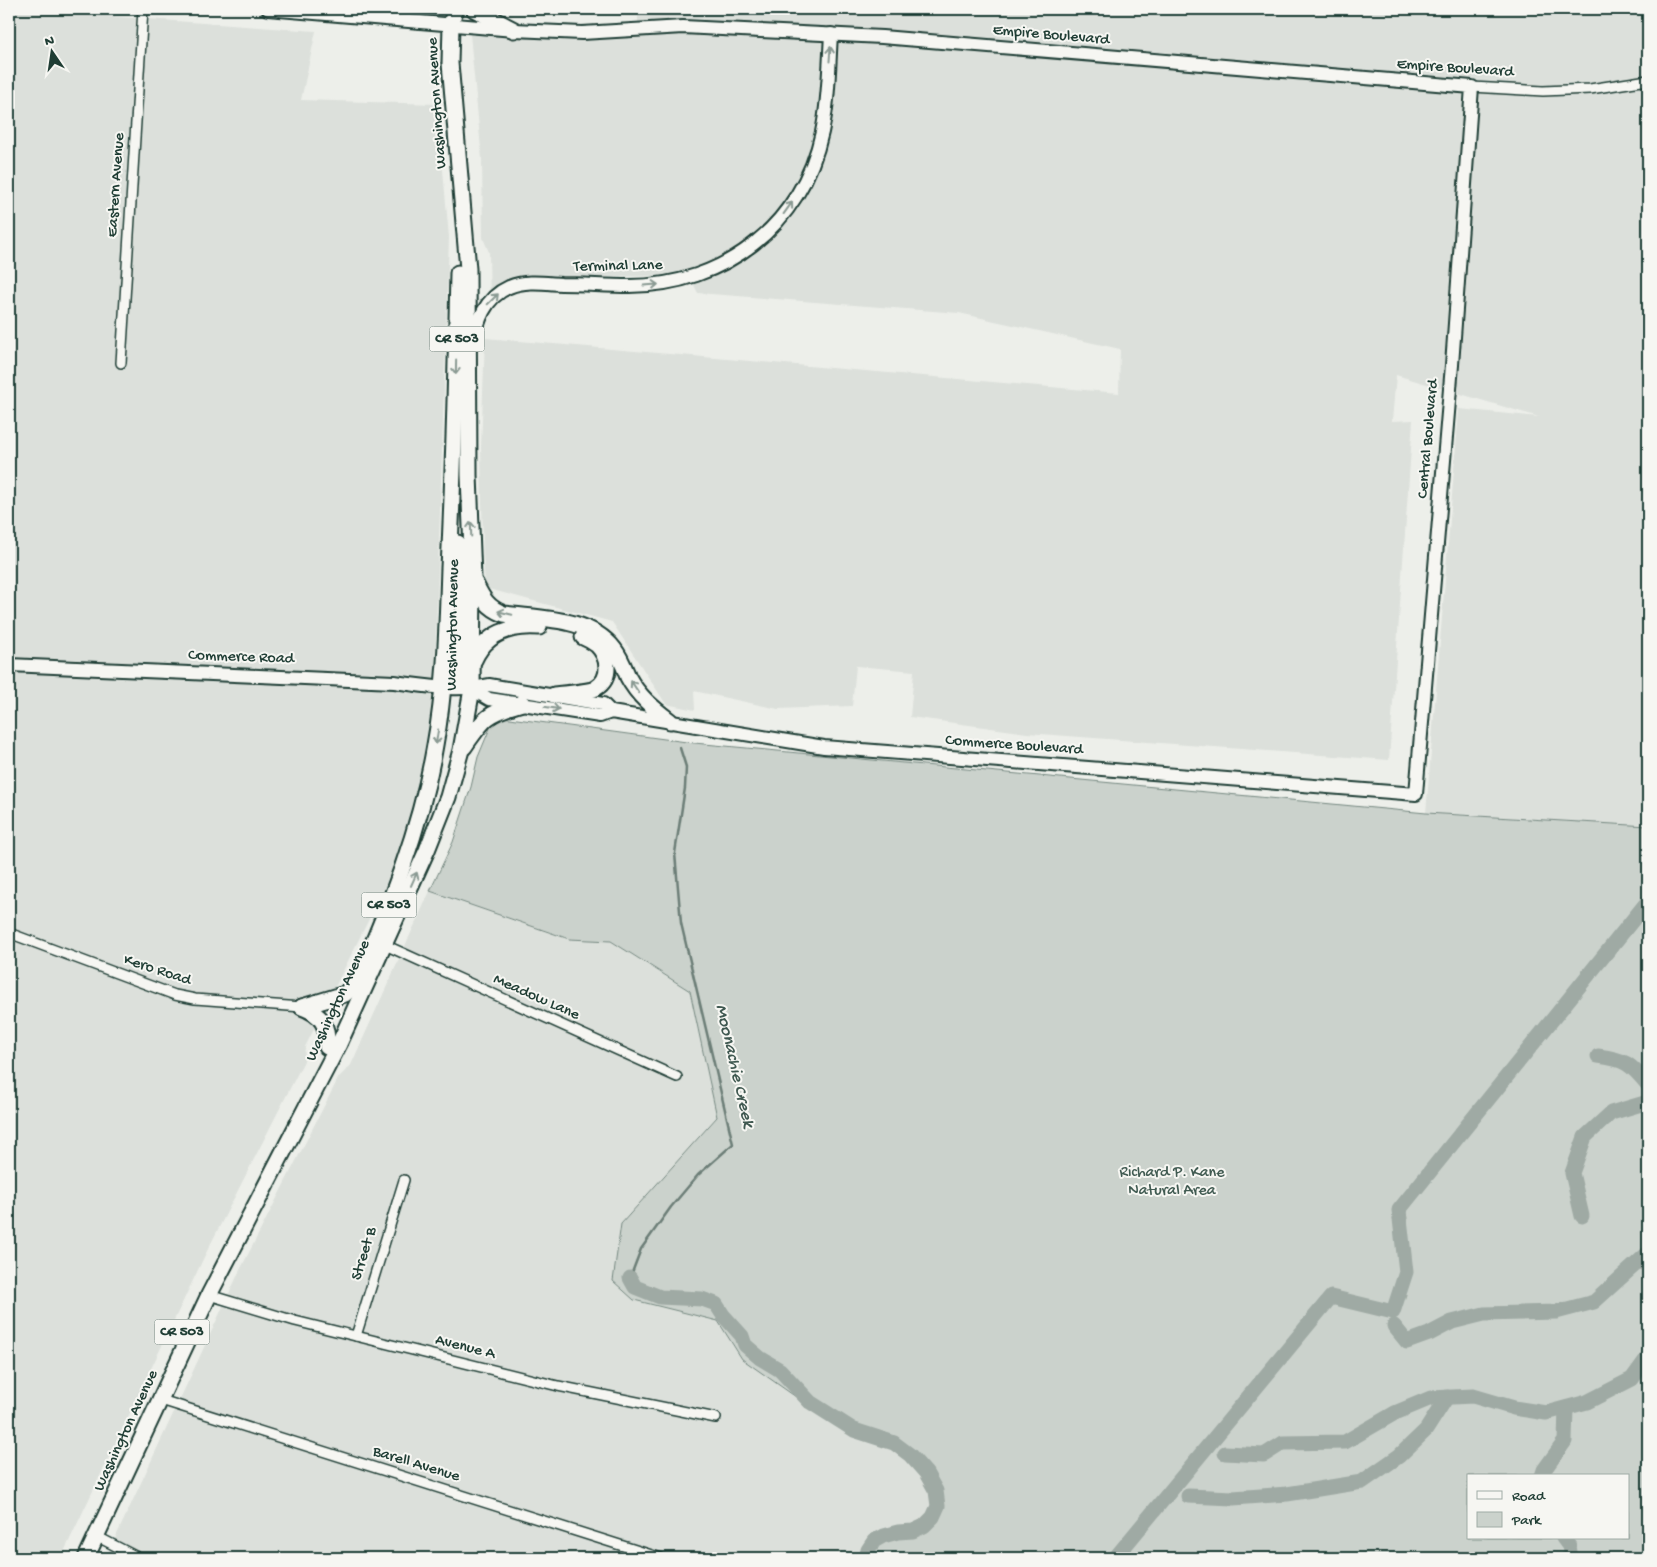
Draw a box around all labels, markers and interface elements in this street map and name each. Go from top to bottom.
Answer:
street label: Empire Boulevard [992,21,1112,51]
north arrow [28,28,78,78]
text: N [43,32,56,51]
street label: Washington Avenue [424,36,452,169]
one-way arrow [825,46,835,62]
street label: Empire Boulevard [1396,55,1516,83]
street label: Eastern Avenue [104,131,130,238]
one-way arrow [783,201,793,215]
street label: Terminal Lane [572,257,664,277]
one-way arrow [642,280,658,290]
one-way arrow [487,293,499,305]
road number: CR 503 [430,326,484,352]
one-way arrow [451,359,461,375]
street label: Central Boulevard [1414,377,1444,499]
one-way arrow [467,521,476,537]
street label: Washington Avenue [443,558,465,691]
one-way arrow [497,608,513,617]
street label: Commerce Road [188,647,296,669]
one-way arrow [630,681,640,695]
one-way arrow [544,704,560,714]
one-way arrow [431,728,441,744]
street label: Commerce Boulevard [945,732,1085,760]
one-way arrow [410,872,420,887]
road number: CR 503 [362,892,416,918]
street label: Washington Avenue [303,937,376,1065]
street label: Kero Road [121,951,195,991]
street label: Meadow Lane [490,970,583,1026]
water label: Moonachie Creek [710,1002,759,1132]
park label: Richard P. Kane Natural Area [1120,1164,1225,1201]
street label: Street B [348,1224,382,1283]
road number: CR 503 [154,1320,210,1344]
street label: Avenue A [433,1331,499,1365]
street label: Washington Avenue [91,1367,164,1495]
street label: Barell Avenue [369,1442,462,1487]
legend [1467,1474,1630,1540]
text: Road [1512,1488,1546,1506]
text: Park [1511,1512,1542,1530]

